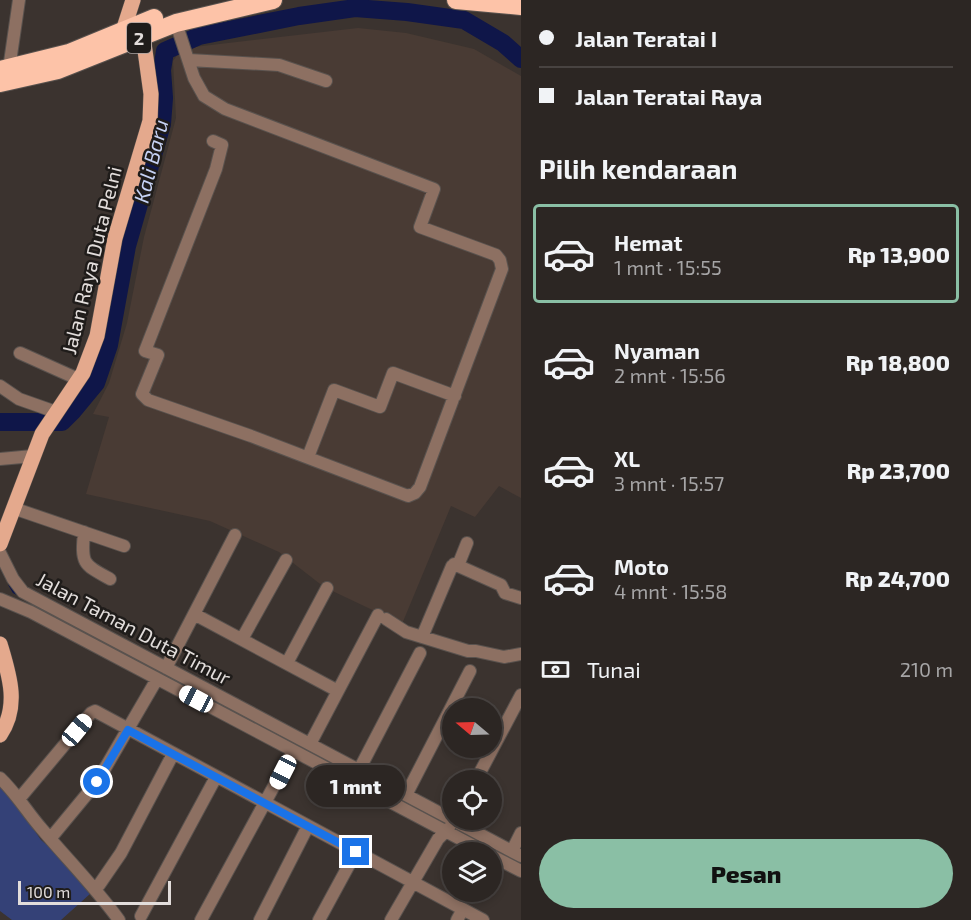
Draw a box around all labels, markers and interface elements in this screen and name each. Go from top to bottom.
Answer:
road number: 2 [127,23,151,53]
text: Jalan Teratai I [575,25,717,51]
text: Jalan Teratai Raya [575,83,762,109]
water label: Kali Baru [128,117,172,205]
text: Pilih kendaraan [539,152,738,184]
street label: Jalan Raya Duta Pelni [56,164,126,356]
icon: car [542,227,596,281]
text: Hemat [614,229,683,255]
text: Rp 13,900 [848,241,950,267]
text: 1 mnt · 15:55 [614,255,722,279]
icon: car [542,335,596,389]
text: Nyaman [614,337,700,363]
text: Rp 18,800 [846,349,950,375]
text: 2 mnt · 15:56 [614,363,726,387]
icon: car [542,443,596,497]
text: XL [614,445,640,471]
text: Rp 23,700 [847,457,950,483]
text: 3 mnt · 15:57 [614,471,724,495]
icon: car [542,551,596,605]
text: Moto [614,553,669,579]
text: Rp 24,700 [845,565,950,591]
street label: Jalan Taman Duta Timur [33,567,235,689]
text: 4 mnt · 15:58 [614,579,727,603]
icon: cash [539,653,572,686]
text: Tunai [587,656,641,682]
text: 210 m [900,657,953,681]
car [176,683,216,715]
north arrow [442,698,502,758]
map controls [442,698,502,902]
car [59,710,95,750]
car [267,752,299,792]
callout: 1 mnt [306,765,406,807]
route start [83,768,110,795]
button: locate [442,770,502,830]
text: 1 mnt [330,774,381,798]
route end [342,838,369,865]
button: Pesan [539,839,953,908]
button: layers [442,842,502,902]
scale bar [18,878,171,906]
text: 100 m [27,882,70,901]

